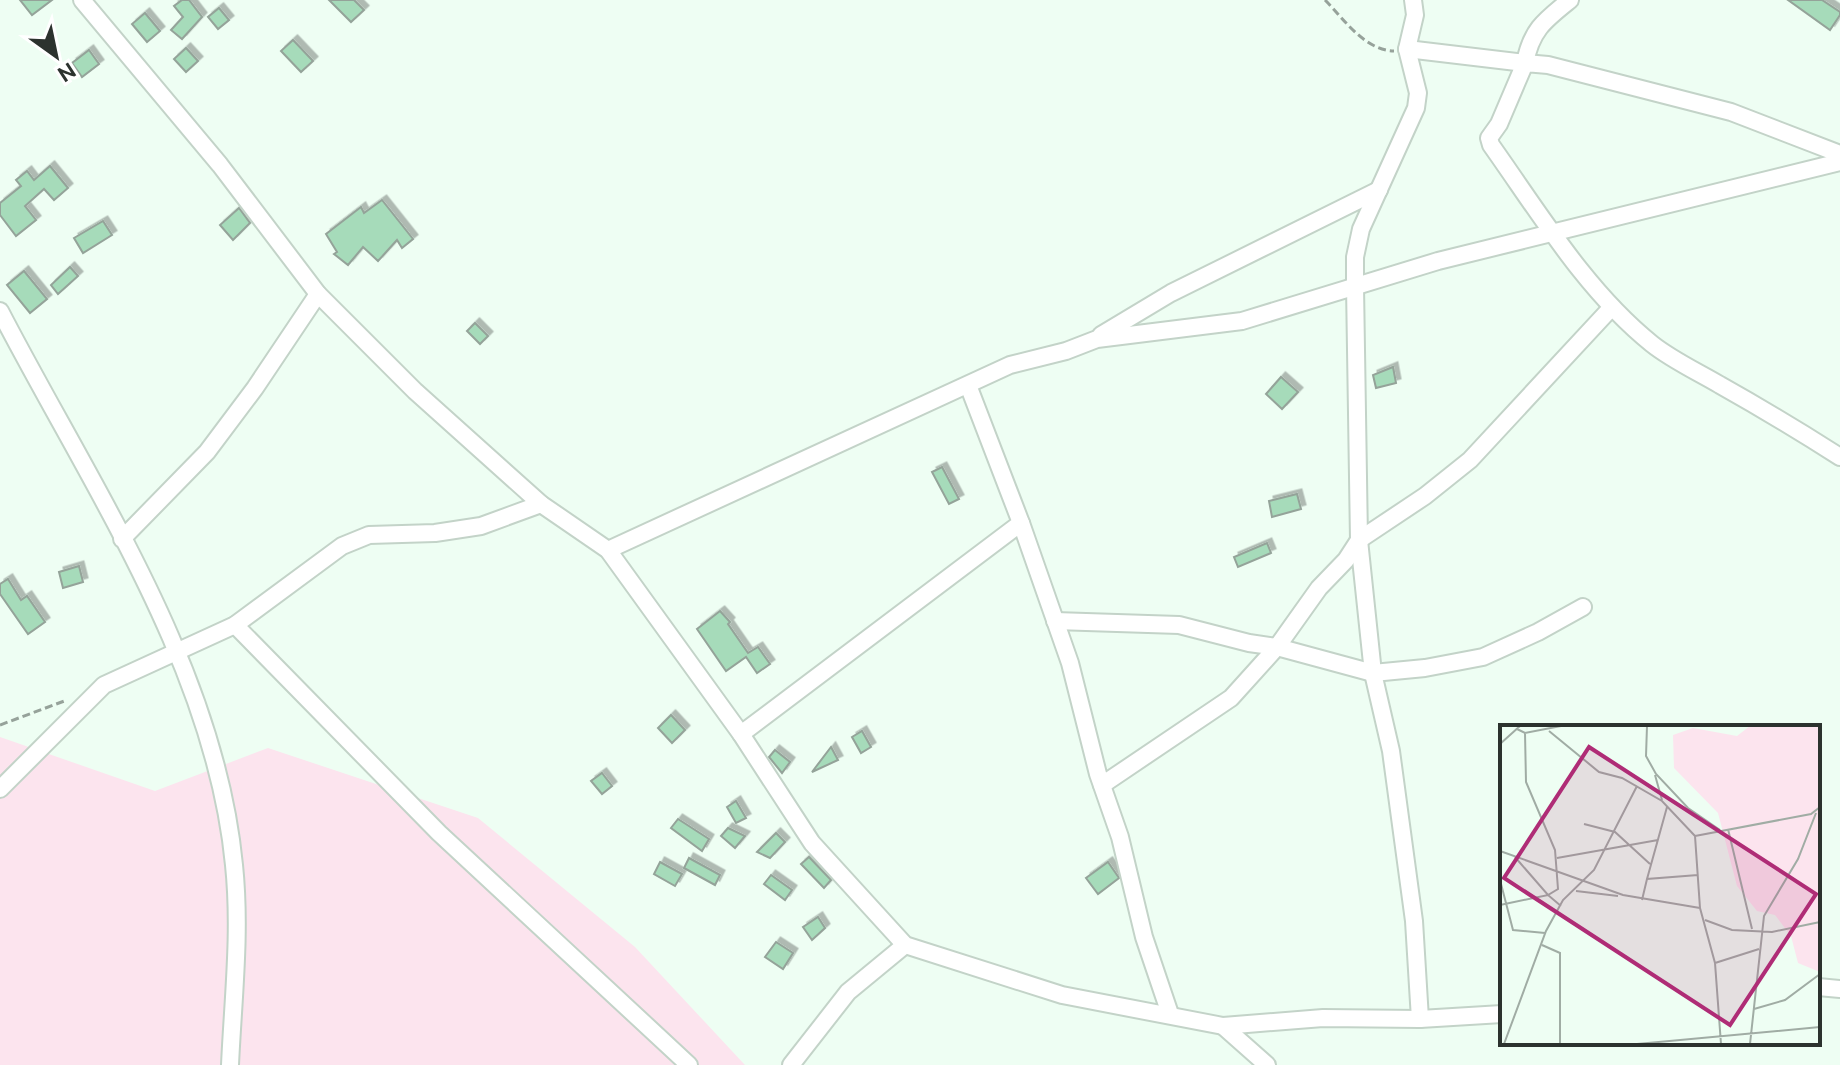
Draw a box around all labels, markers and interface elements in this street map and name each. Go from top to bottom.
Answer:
north arrow [16,16,96,96]
text: N [53,58,81,88]
inset map [1500,725,1820,1045]

